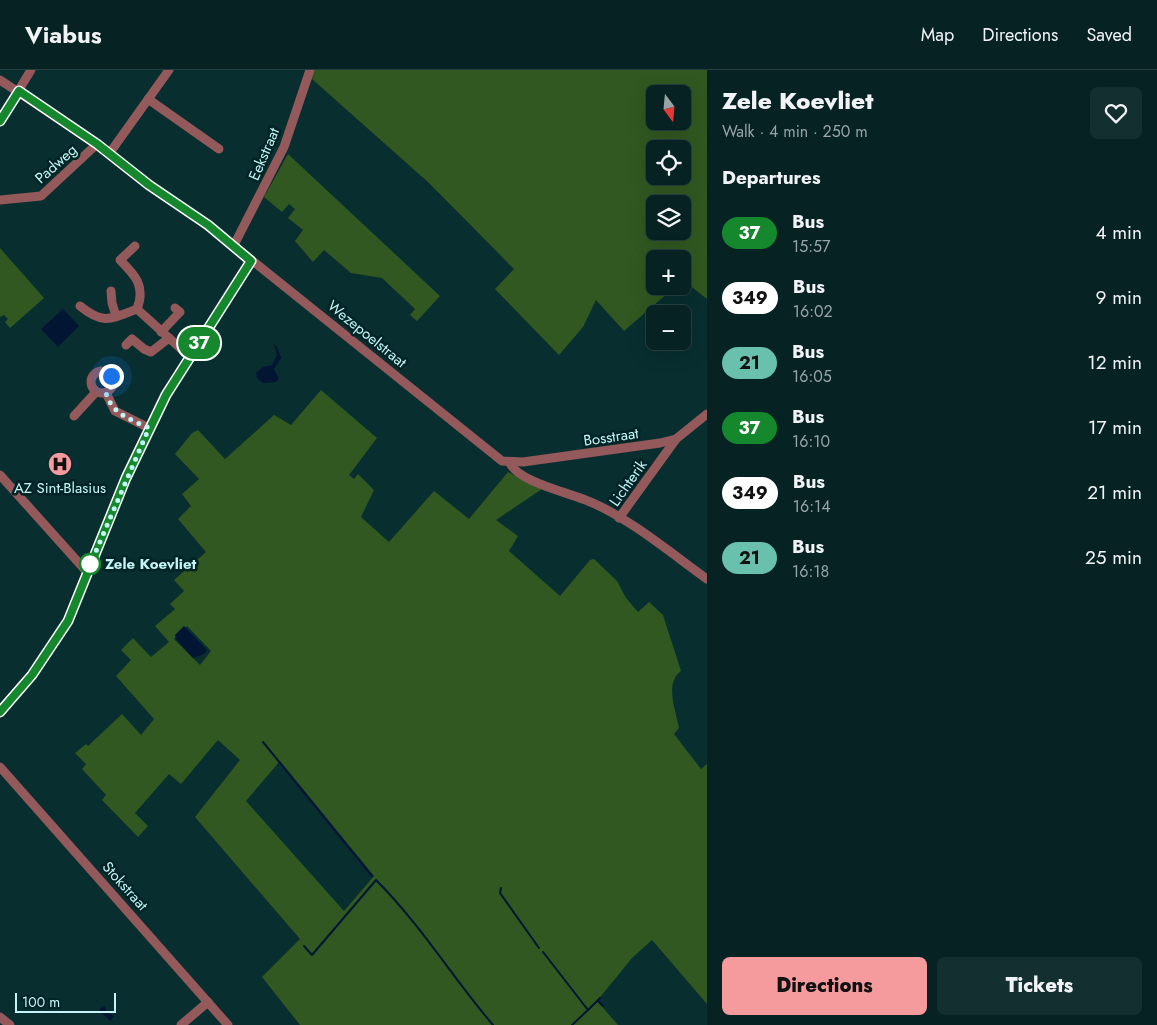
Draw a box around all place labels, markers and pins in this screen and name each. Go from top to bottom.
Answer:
hospital icon: AZ Sint-Blasius [47,451,73,477]
place label: AZ Sint-Blasius [14,477,106,499]
marker: Zele Koevliet [79,553,101,575]
place label: Zele Koevliet [105,553,197,575]

